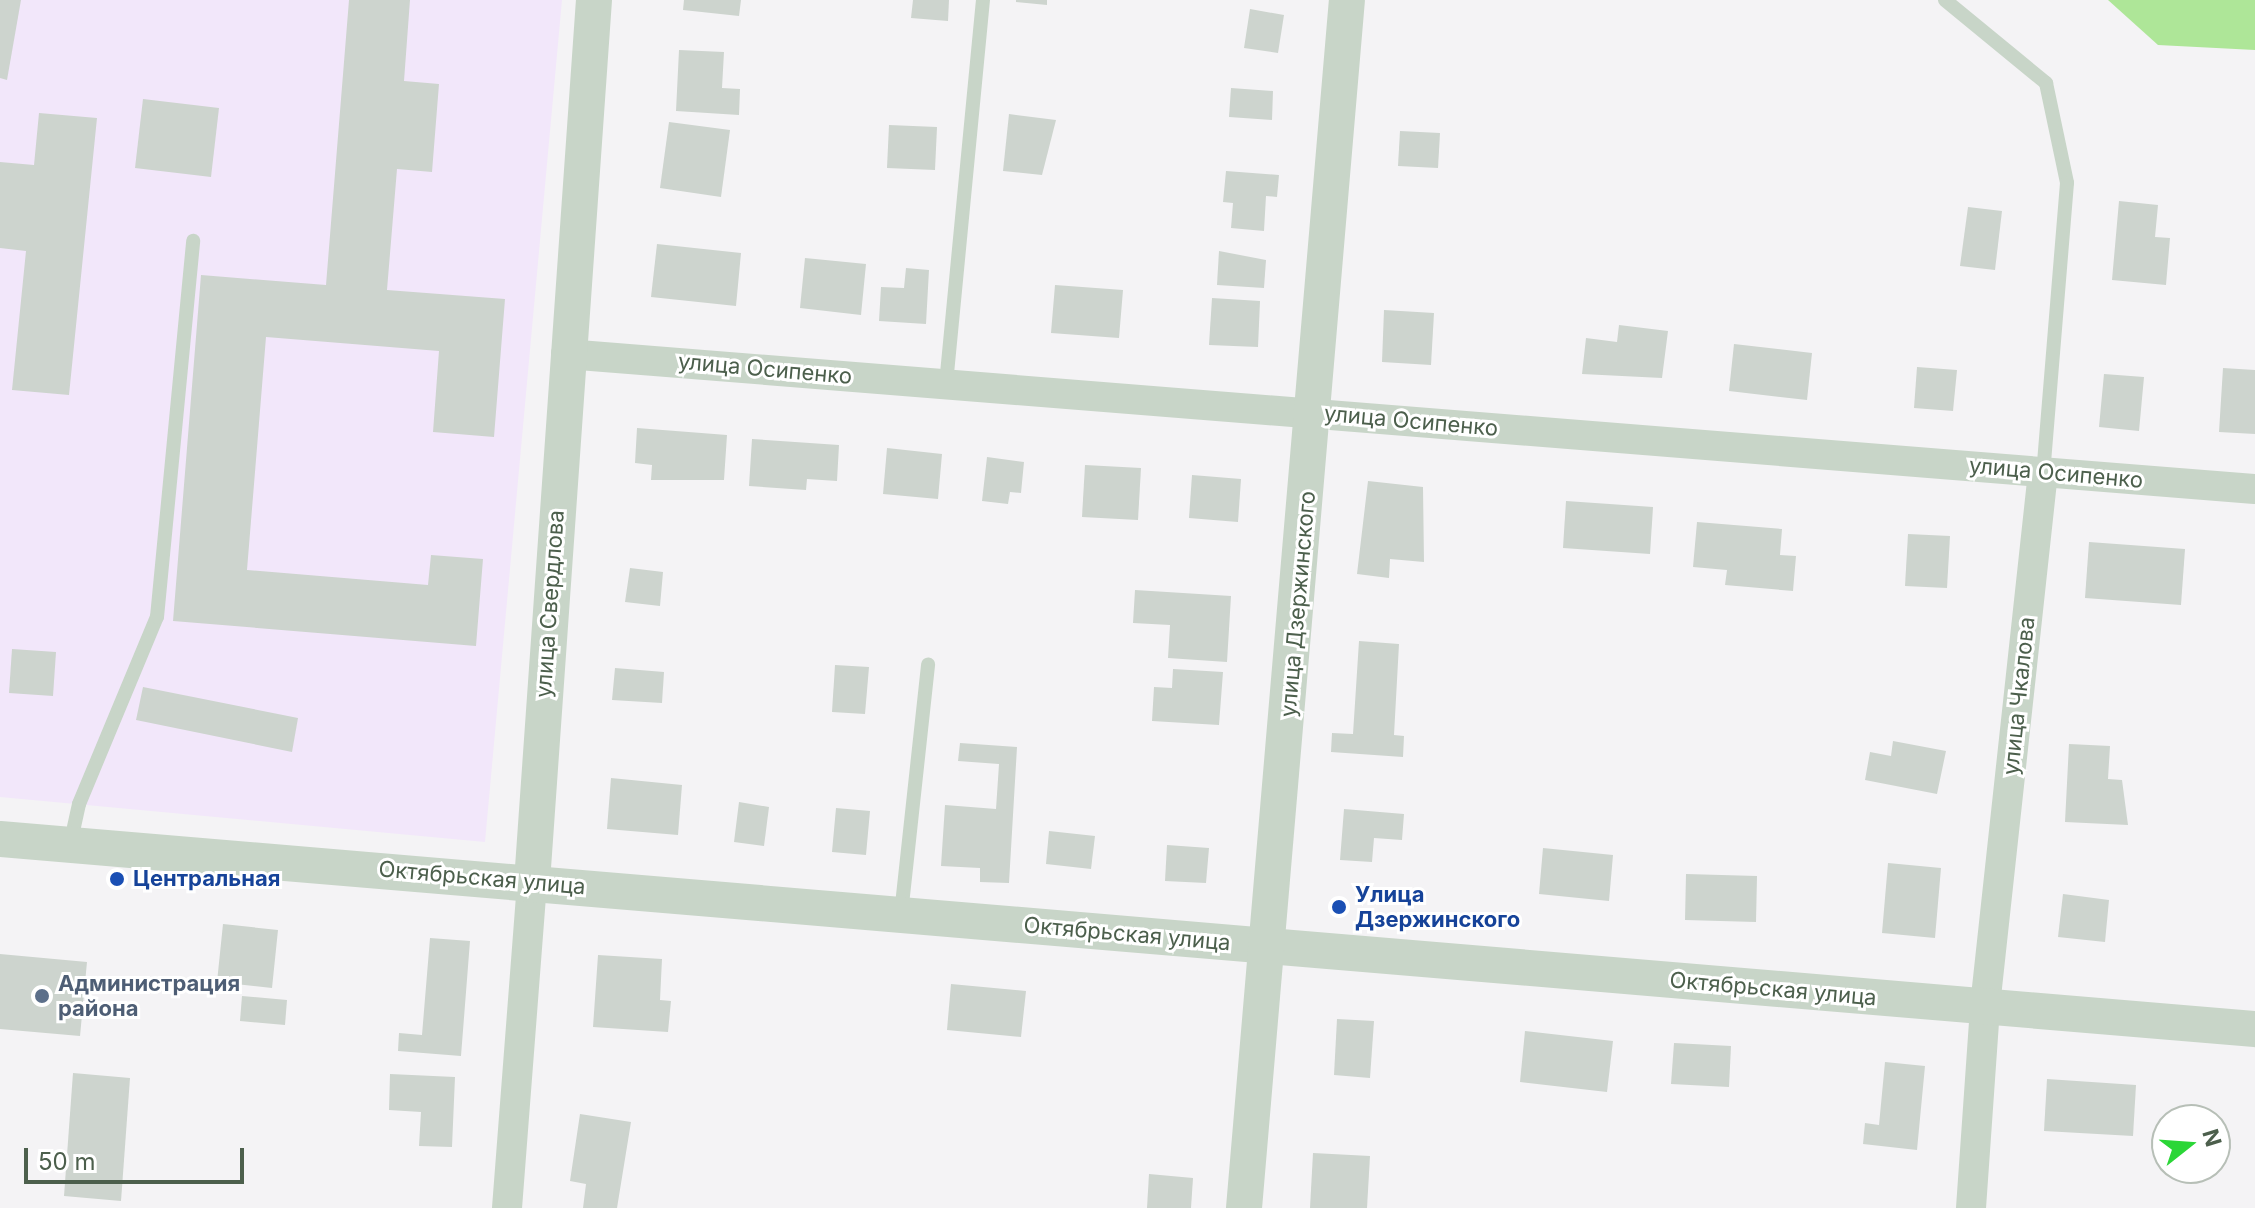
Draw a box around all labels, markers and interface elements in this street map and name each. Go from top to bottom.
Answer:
street label: улица Осипенко [677,348,853,390]
street label: улица Осипенко [1323,400,1499,442]
street label: улица Осипенко [1968,452,2144,494]
street label: улица Дзержинского [1275,490,1321,718]
street label: улица Свердлова [530,509,570,699]
street label: улица Чкалова [1998,616,2040,776]
street label: Октябрьская улица [377,856,587,900]
place label: Центральная [133,866,280,892]
marker: Центральная [108,870,126,888]
place label: Улица Дзержинского [1355,881,1520,932]
marker: Улица Дзержинского [1330,898,1348,916]
street label: Октябрьская улица [1022,912,1232,956]
street label: Октябрьская улица [1668,967,1878,1011]
place label: Администрация района [58,970,240,1022]
marker: Администрация района [33,987,51,1005]
north arrow [2151,1104,2231,1184]
text: N [2197,1126,2227,1149]
scale bar [28,1132,248,1182]
text: 50 m [38,1147,96,1176]

